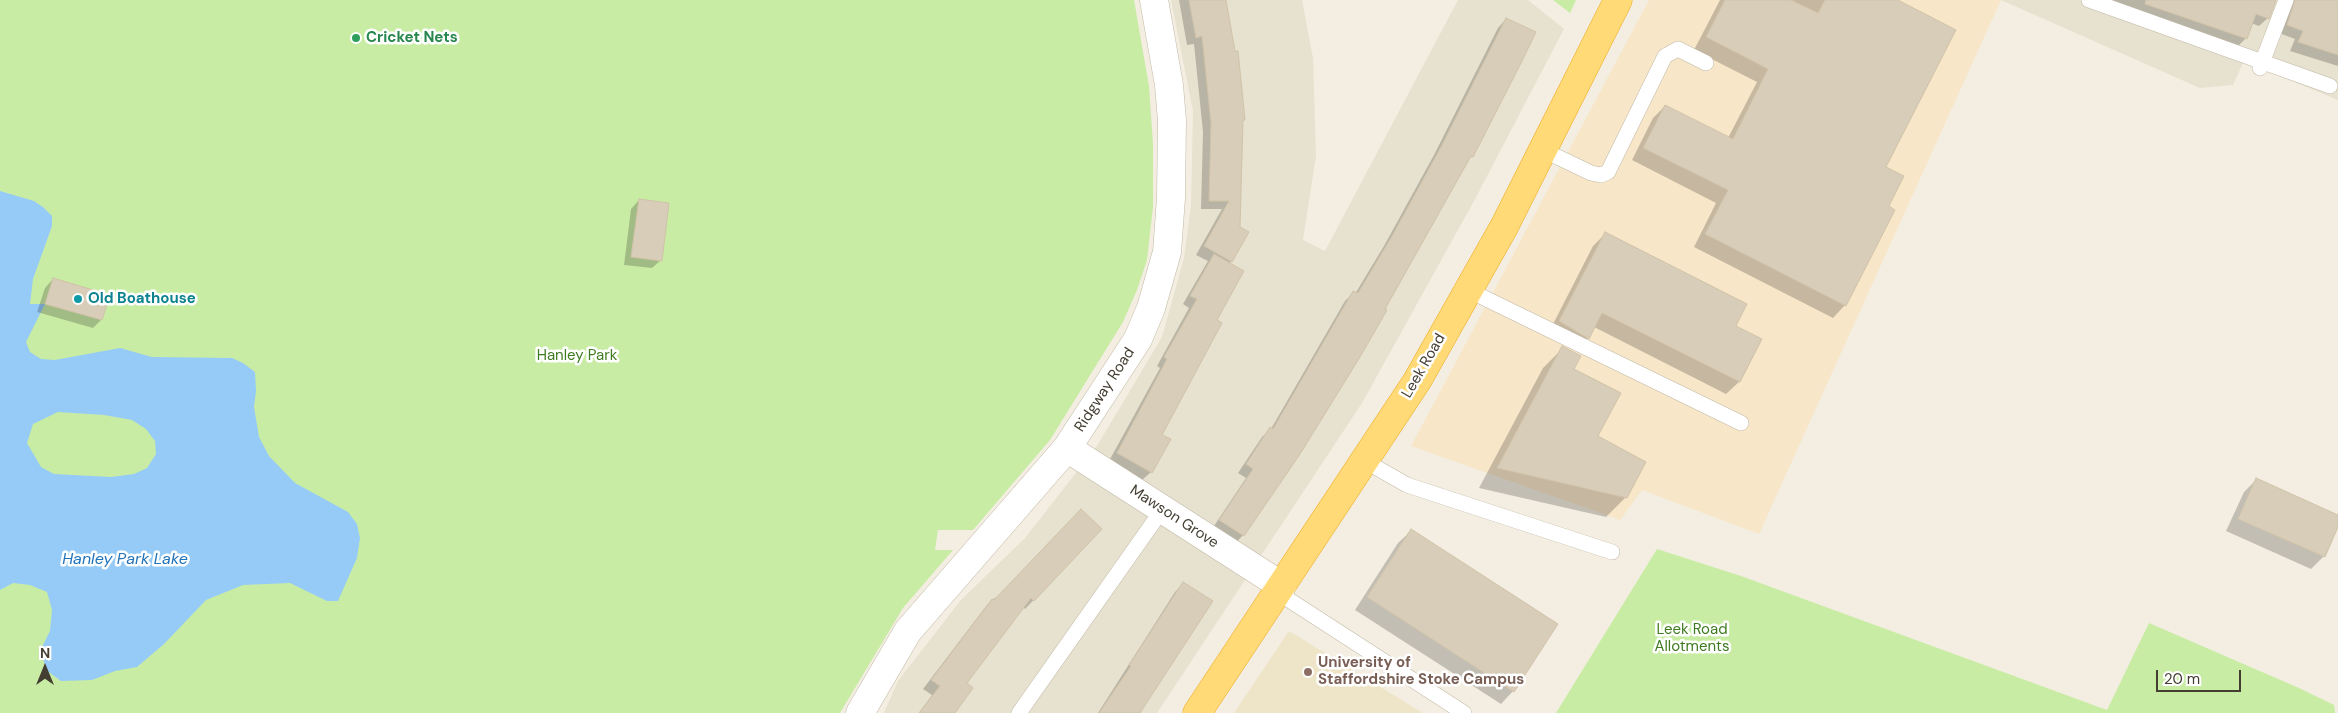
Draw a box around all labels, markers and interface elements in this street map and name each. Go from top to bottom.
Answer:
place label: Cricket Nets [366,29,458,47]
marker: Cricket Nets [350,32,362,44]
place label: Old Boathouse [88,290,196,308]
marker: Old Boathouse [72,293,84,305]
street label: Leek Road [1398,331,1450,401]
street label: Ridgway Road [1071,345,1139,435]
park label: Hanley Park [537,347,617,365]
street label: Mawson Grove [1126,482,1222,552]
water label: Hanley Park Lake [62,550,188,570]
park label: Leek Road Allotments [1654,621,1730,656]
north arrow [20,643,70,693]
text: N [40,644,50,662]
place label: University of Staffordshire Stoke Campus [1318,654,1524,689]
scale bar [2158,660,2243,692]
marker: University of Staffordshire Stoke Campus [1302,666,1314,678]
text: 20 m [2164,669,2200,689]

